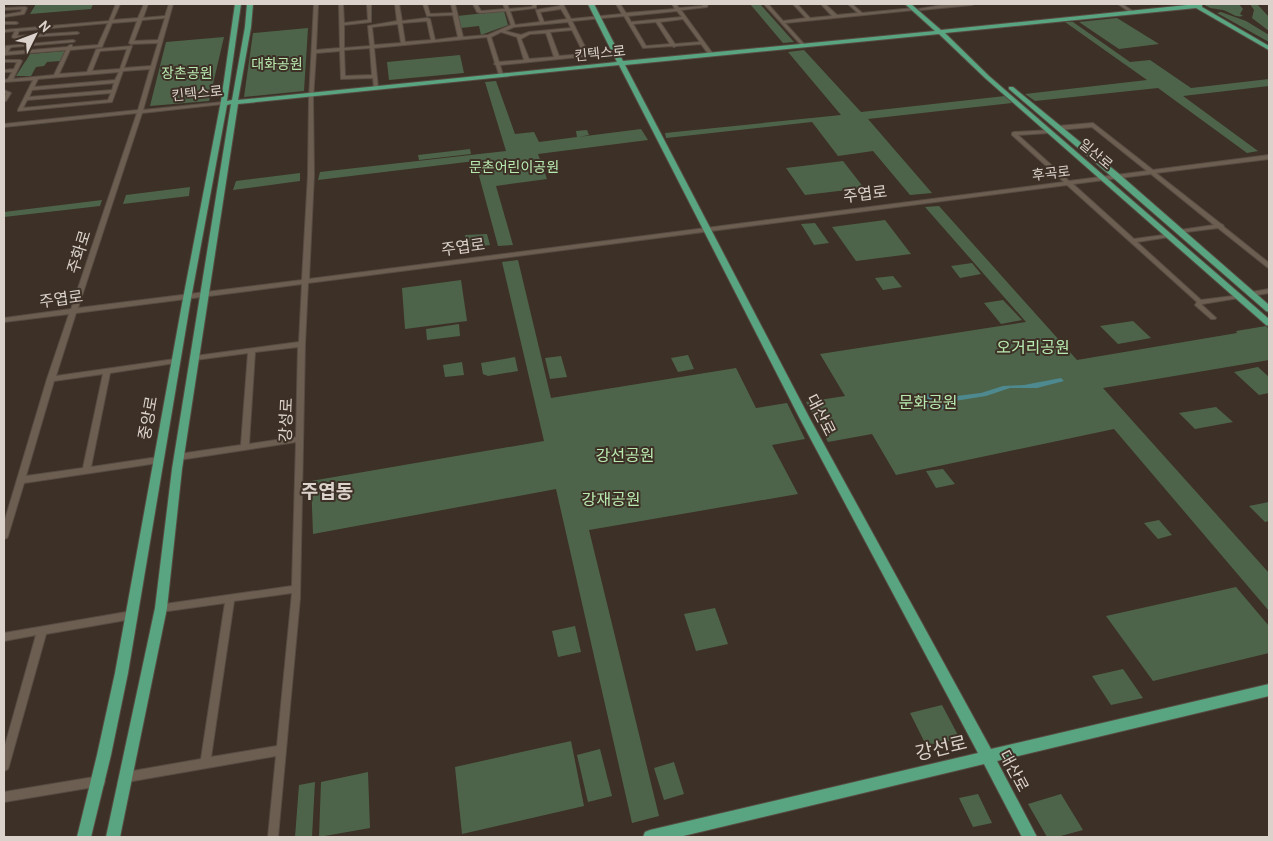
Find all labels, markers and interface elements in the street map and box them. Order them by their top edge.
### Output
north arrow [10,10,60,60]
text: N [35,17,55,36]
street label: 킨텍스로 [573,41,627,65]
park label: 대화공원 [251,55,303,73]
park label: 장촌공원 [161,64,213,82]
street label: 킨텍스로 [170,81,224,105]
street label: 일산로 [1075,135,1117,173]
park label: 문촌어린이공원 [469,158,559,176]
street label: 후곡로 [1031,162,1071,184]
street label: 주엽로 [842,182,888,206]
street label: 주화로 [63,228,95,276]
street label: 주엽로 [440,234,486,259]
street label: 주엽로 [38,286,84,311]
park label: 오거리공원 [996,338,1070,357]
street label: 대산로 [803,391,840,439]
park label: 문화공원 [899,393,957,412]
street label: 중앙로 [135,394,161,441]
street label: 강성로 [276,397,296,442]
park label: 강선공원 [596,446,654,465]
district label: 주엽동 [301,480,353,503]
park label: 강재공원 [582,490,640,509]
street label: 강선로 [913,731,969,765]
street label: 대산로 [995,747,1033,795]

